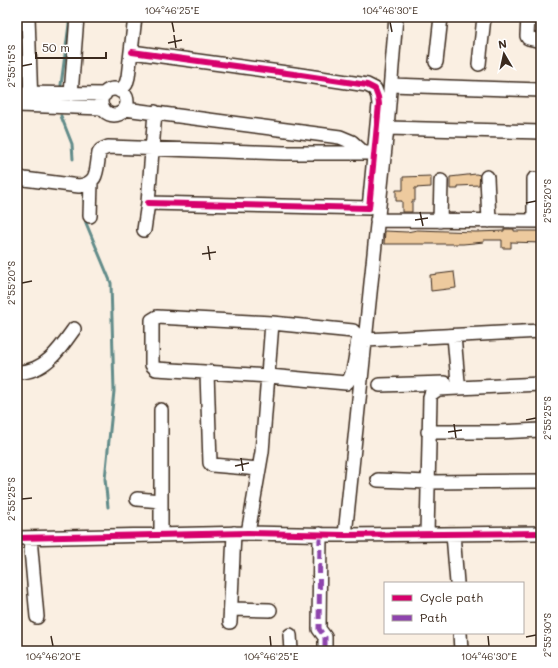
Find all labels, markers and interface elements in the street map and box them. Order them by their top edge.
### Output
text: 104°46'25"E [144,3,200,17]
text: 104°46'30"E [362,3,418,17]
scale bar [36,34,106,60]
north arrow [484,34,524,74]
text: N [497,36,508,52]
text: 50 m [42,39,70,55]
text: 2°55'15"S [4,44,18,87]
text: 2°55'20"S [540,179,554,223]
text: 2°55'20"S [4,261,18,305]
text: 2°55'25"S [540,396,554,440]
text: 2°55'25"S [4,477,18,521]
legend [384,582,524,634]
text: Cycle path [420,589,483,605]
text: Path [420,609,447,625]
text: 2°55'30"S [540,612,554,657]
text: 104°46'20"E [25,649,81,663]
text: 104°46'25"E [243,649,299,663]
text: 104°46'30"E [461,649,517,663]

